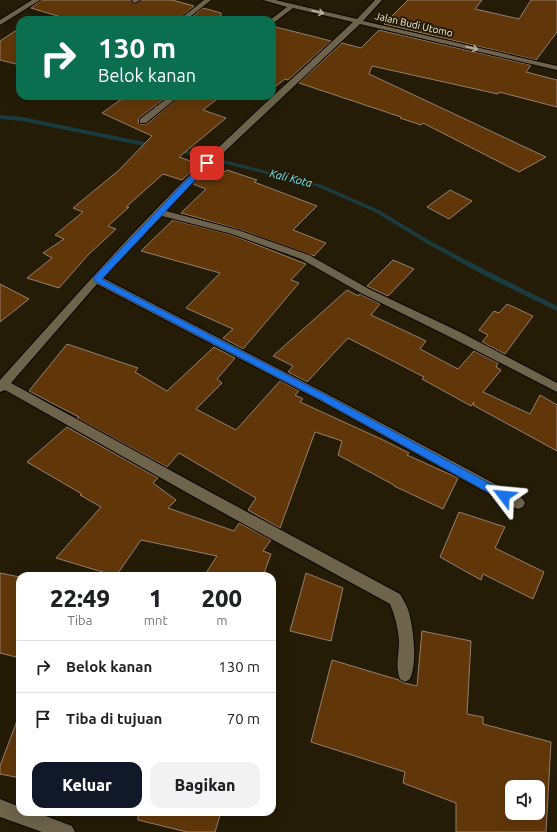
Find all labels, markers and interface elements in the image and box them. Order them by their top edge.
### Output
one-way arrow [311,9,324,17]
street label: Jalan Budi Utomo [374,10,454,39]
icon: right [32,32,84,84]
text: 130 m [98,32,176,63]
one-way arrow [465,45,478,53]
text: Belok kanan [98,65,196,85]
pin [190,146,224,180]
icon: arrive [196,152,218,174]
water label: Kali Kota [269,167,314,189]
position arrow [483,475,525,517]
text: 22:49 [50,585,110,612]
text: 1 [149,585,163,612]
text: 200 [202,585,242,612]
text: Tiba [67,613,92,627]
text: mnt [144,613,168,627]
text: m [216,613,227,627]
icon: right [32,656,54,678]
text: Belok kanan [66,658,152,675]
text: 130 m [218,658,260,675]
icon: arrive [32,708,54,730]
text: Tiba di tujuan [66,710,162,727]
text: 70 m [227,710,260,727]
button: Keluar [32,762,142,808]
button: Bagikan [150,762,260,808]
map controls [505,780,545,820]
button: sound [505,780,545,820]

